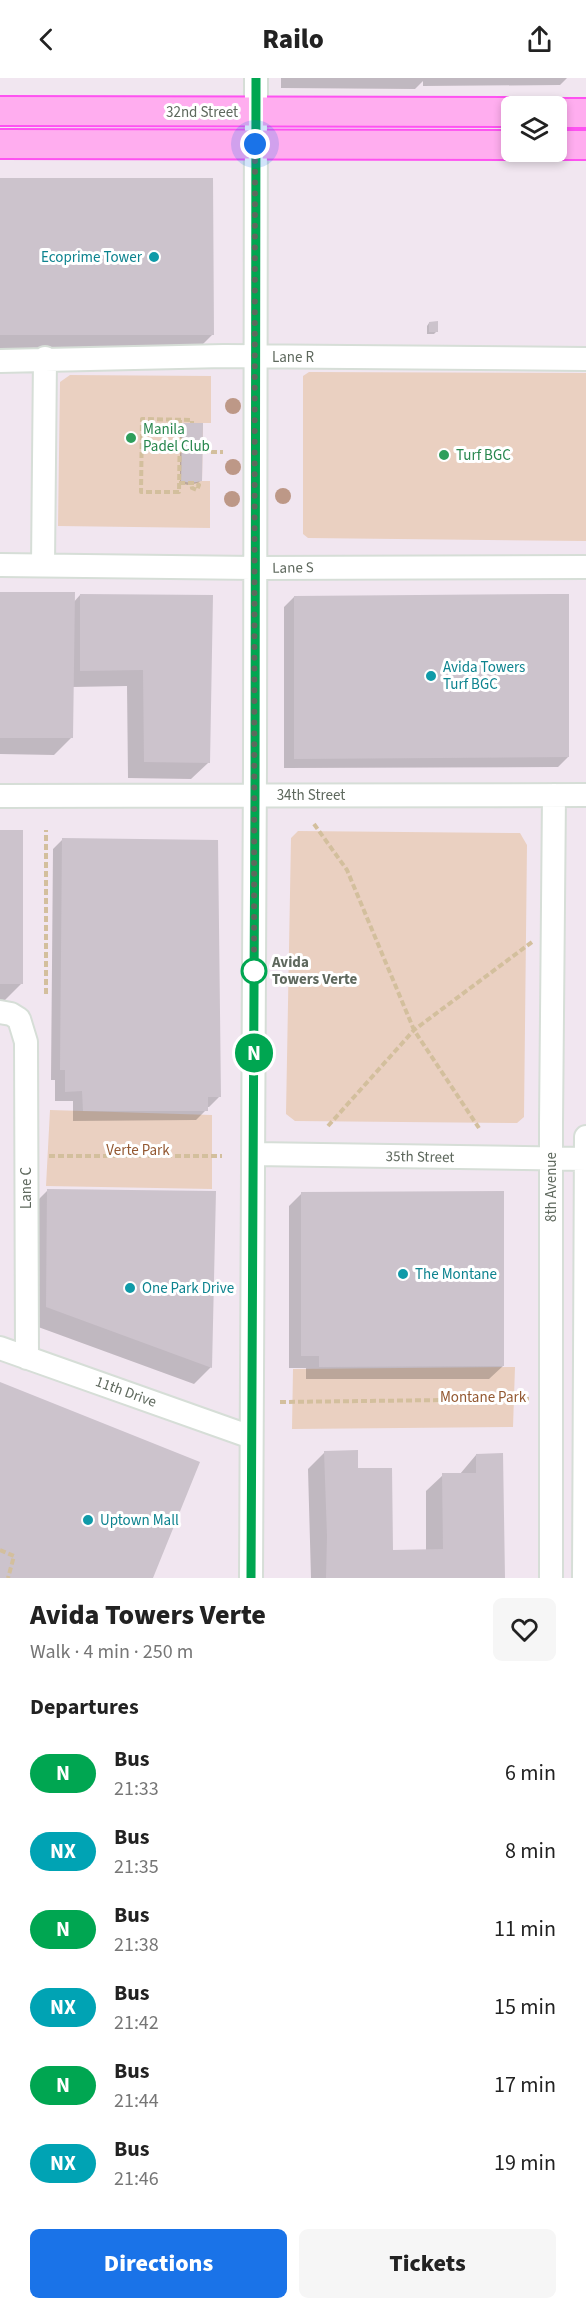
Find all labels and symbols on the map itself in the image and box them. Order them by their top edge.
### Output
street label: 32nd Street [166,102,238,123]
your location [240,129,270,159]
place label: Ecoprime Tower [41,247,143,268]
marker: Ecoprime Tower [147,250,161,264]
street label: Lane R [272,347,314,368]
place label: Manila Padel Club [143,419,210,457]
marker: Manila Padel Club [124,431,138,445]
place label: Turf BGC [456,445,511,466]
marker: Turf BGC [437,448,451,462]
street label: Lane S [272,557,314,579]
place label: Avida Towers Turf BGC [443,657,525,695]
marker: Avida Towers Turf BGC [424,669,438,683]
street label: 34th Street [277,785,345,806]
place label: Avida Towers Verte [271,952,357,990]
marker: Avida Towers Verte [241,958,267,984]
line badge: N [234,1034,274,1072]
park label: Verte Park [106,1140,170,1161]
street label: 35th Street [385,1146,455,1168]
street label: 8th Avenue [541,1152,562,1222]
street label: Lane C [16,1167,37,1209]
place label: The Montane [415,1264,497,1285]
marker: The Montane [396,1267,410,1281]
place label: One Park Drive [142,1278,234,1299]
marker: One Park Drive [123,1281,137,1295]
street label: 11th Drive [93,1371,159,1413]
park label: Montane Park [440,1387,527,1408]
place label: Uptown Mall [100,1510,179,1531]
marker: Uptown Mall [81,1513,95,1527]

